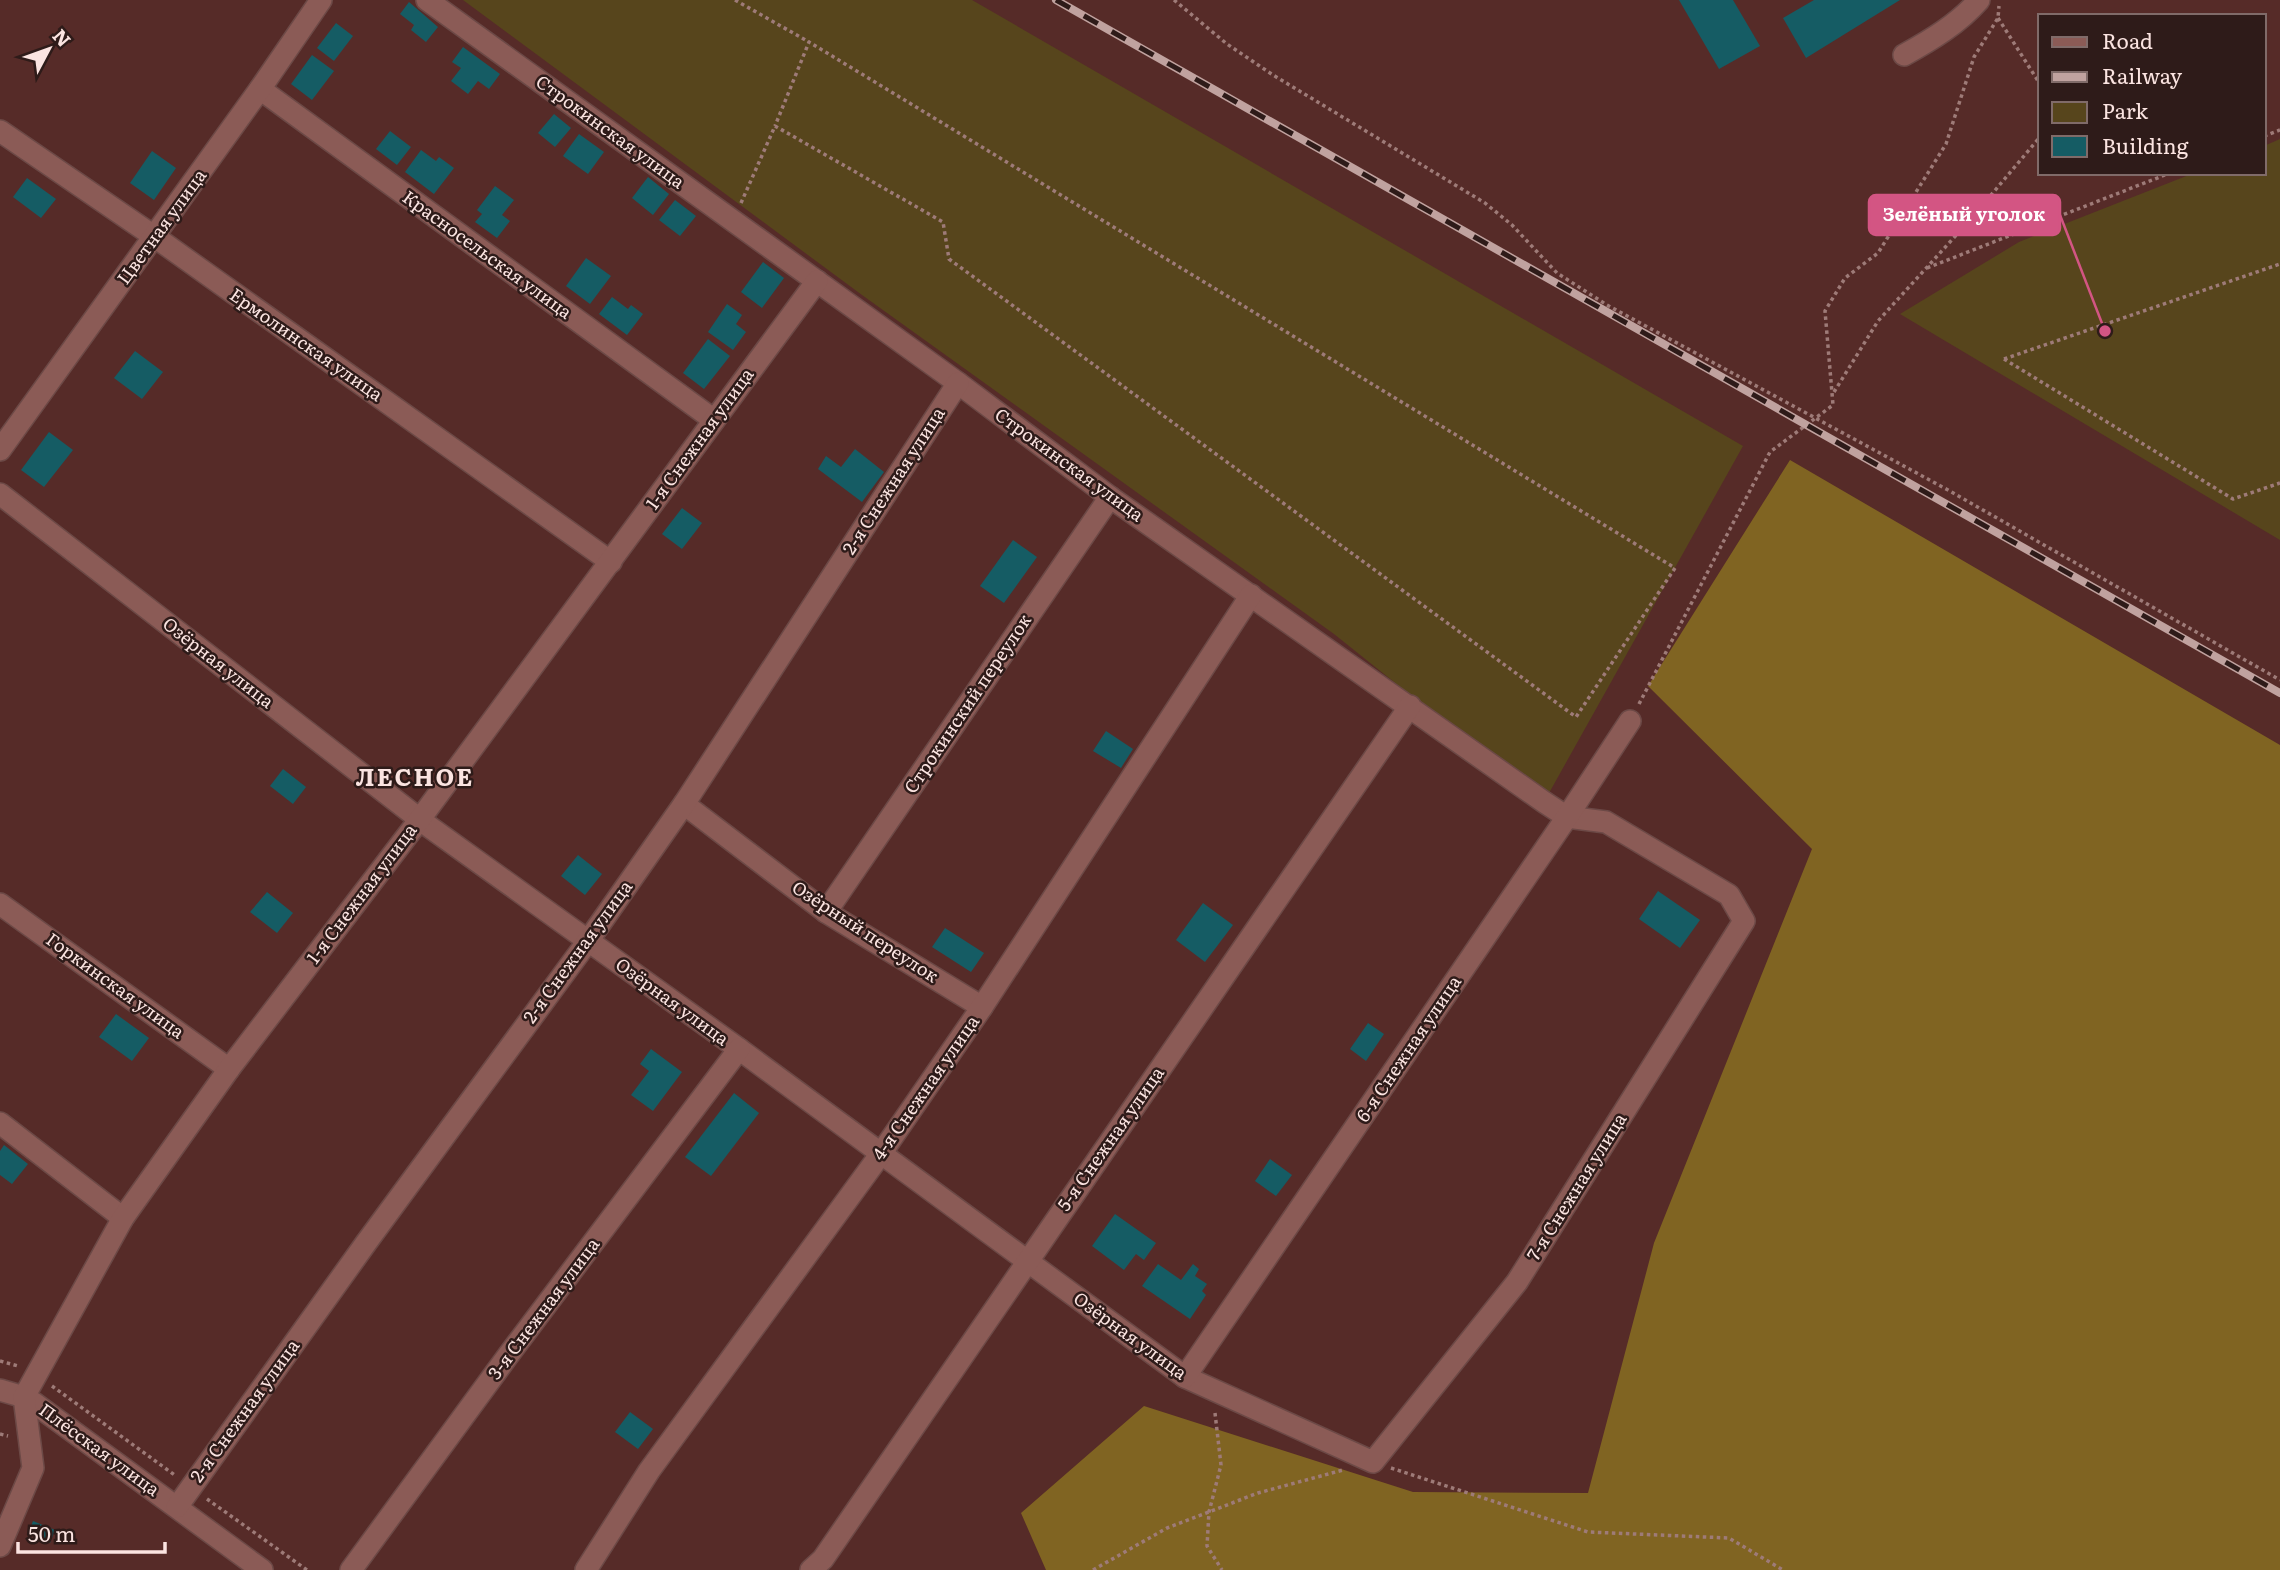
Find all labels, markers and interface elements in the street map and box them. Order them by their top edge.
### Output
north arrow [14,14,84,84]
legend [2038,14,2266,175]
text: N [47,22,78,52]
text: Road [2102,24,2153,55]
text: Railway [2102,59,2183,90]
street label: Строкинская улица [531,67,691,194]
text: Park [2102,94,2148,125]
text: Building [2102,129,2189,160]
street label: Цветная улица [110,163,212,289]
street label: Красносельская улица [397,183,579,325]
callout: Зелёный уголок [1869,195,2060,235]
text: Зелёный уголок [1883,199,2046,227]
street label: Ермолинская улица [225,281,389,407]
street label: 1-я Снежная улица [638,362,760,514]
street label: Строкинская улица [990,400,1150,527]
street label: 2-я Снежная улица [835,401,951,559]
street label: Строкинский переулок [896,608,1037,798]
street label: Озёрная улица [158,610,280,714]
district label: ЛЕСНОЕ [356,758,474,793]
street label: 1-я Снежная улица [299,817,423,969]
street label: Озёрный переулок [787,873,945,989]
street label: 2-я Снежная улица [516,874,638,1028]
street label: Горкинская улица [41,925,191,1045]
street label: Озёрная улица [611,950,735,1051]
street label: 6-я Снежная улица [1349,969,1467,1127]
street label: 4-я Снежная улица [864,1009,985,1165]
street label: 5-я Снежная улица [1050,1060,1170,1216]
street label: 7-я Снежная улица [1519,1107,1632,1265]
street label: 3-я Снежная улица [480,1231,605,1385]
street label: Озёрная улица [1069,1284,1193,1385]
street label: 2-я Снежная улица [183,1333,305,1487]
street label: Плёсская улица [34,1396,166,1502]
scale bar [18,1510,164,1554]
text: 50 m [28,1517,75,1548]

